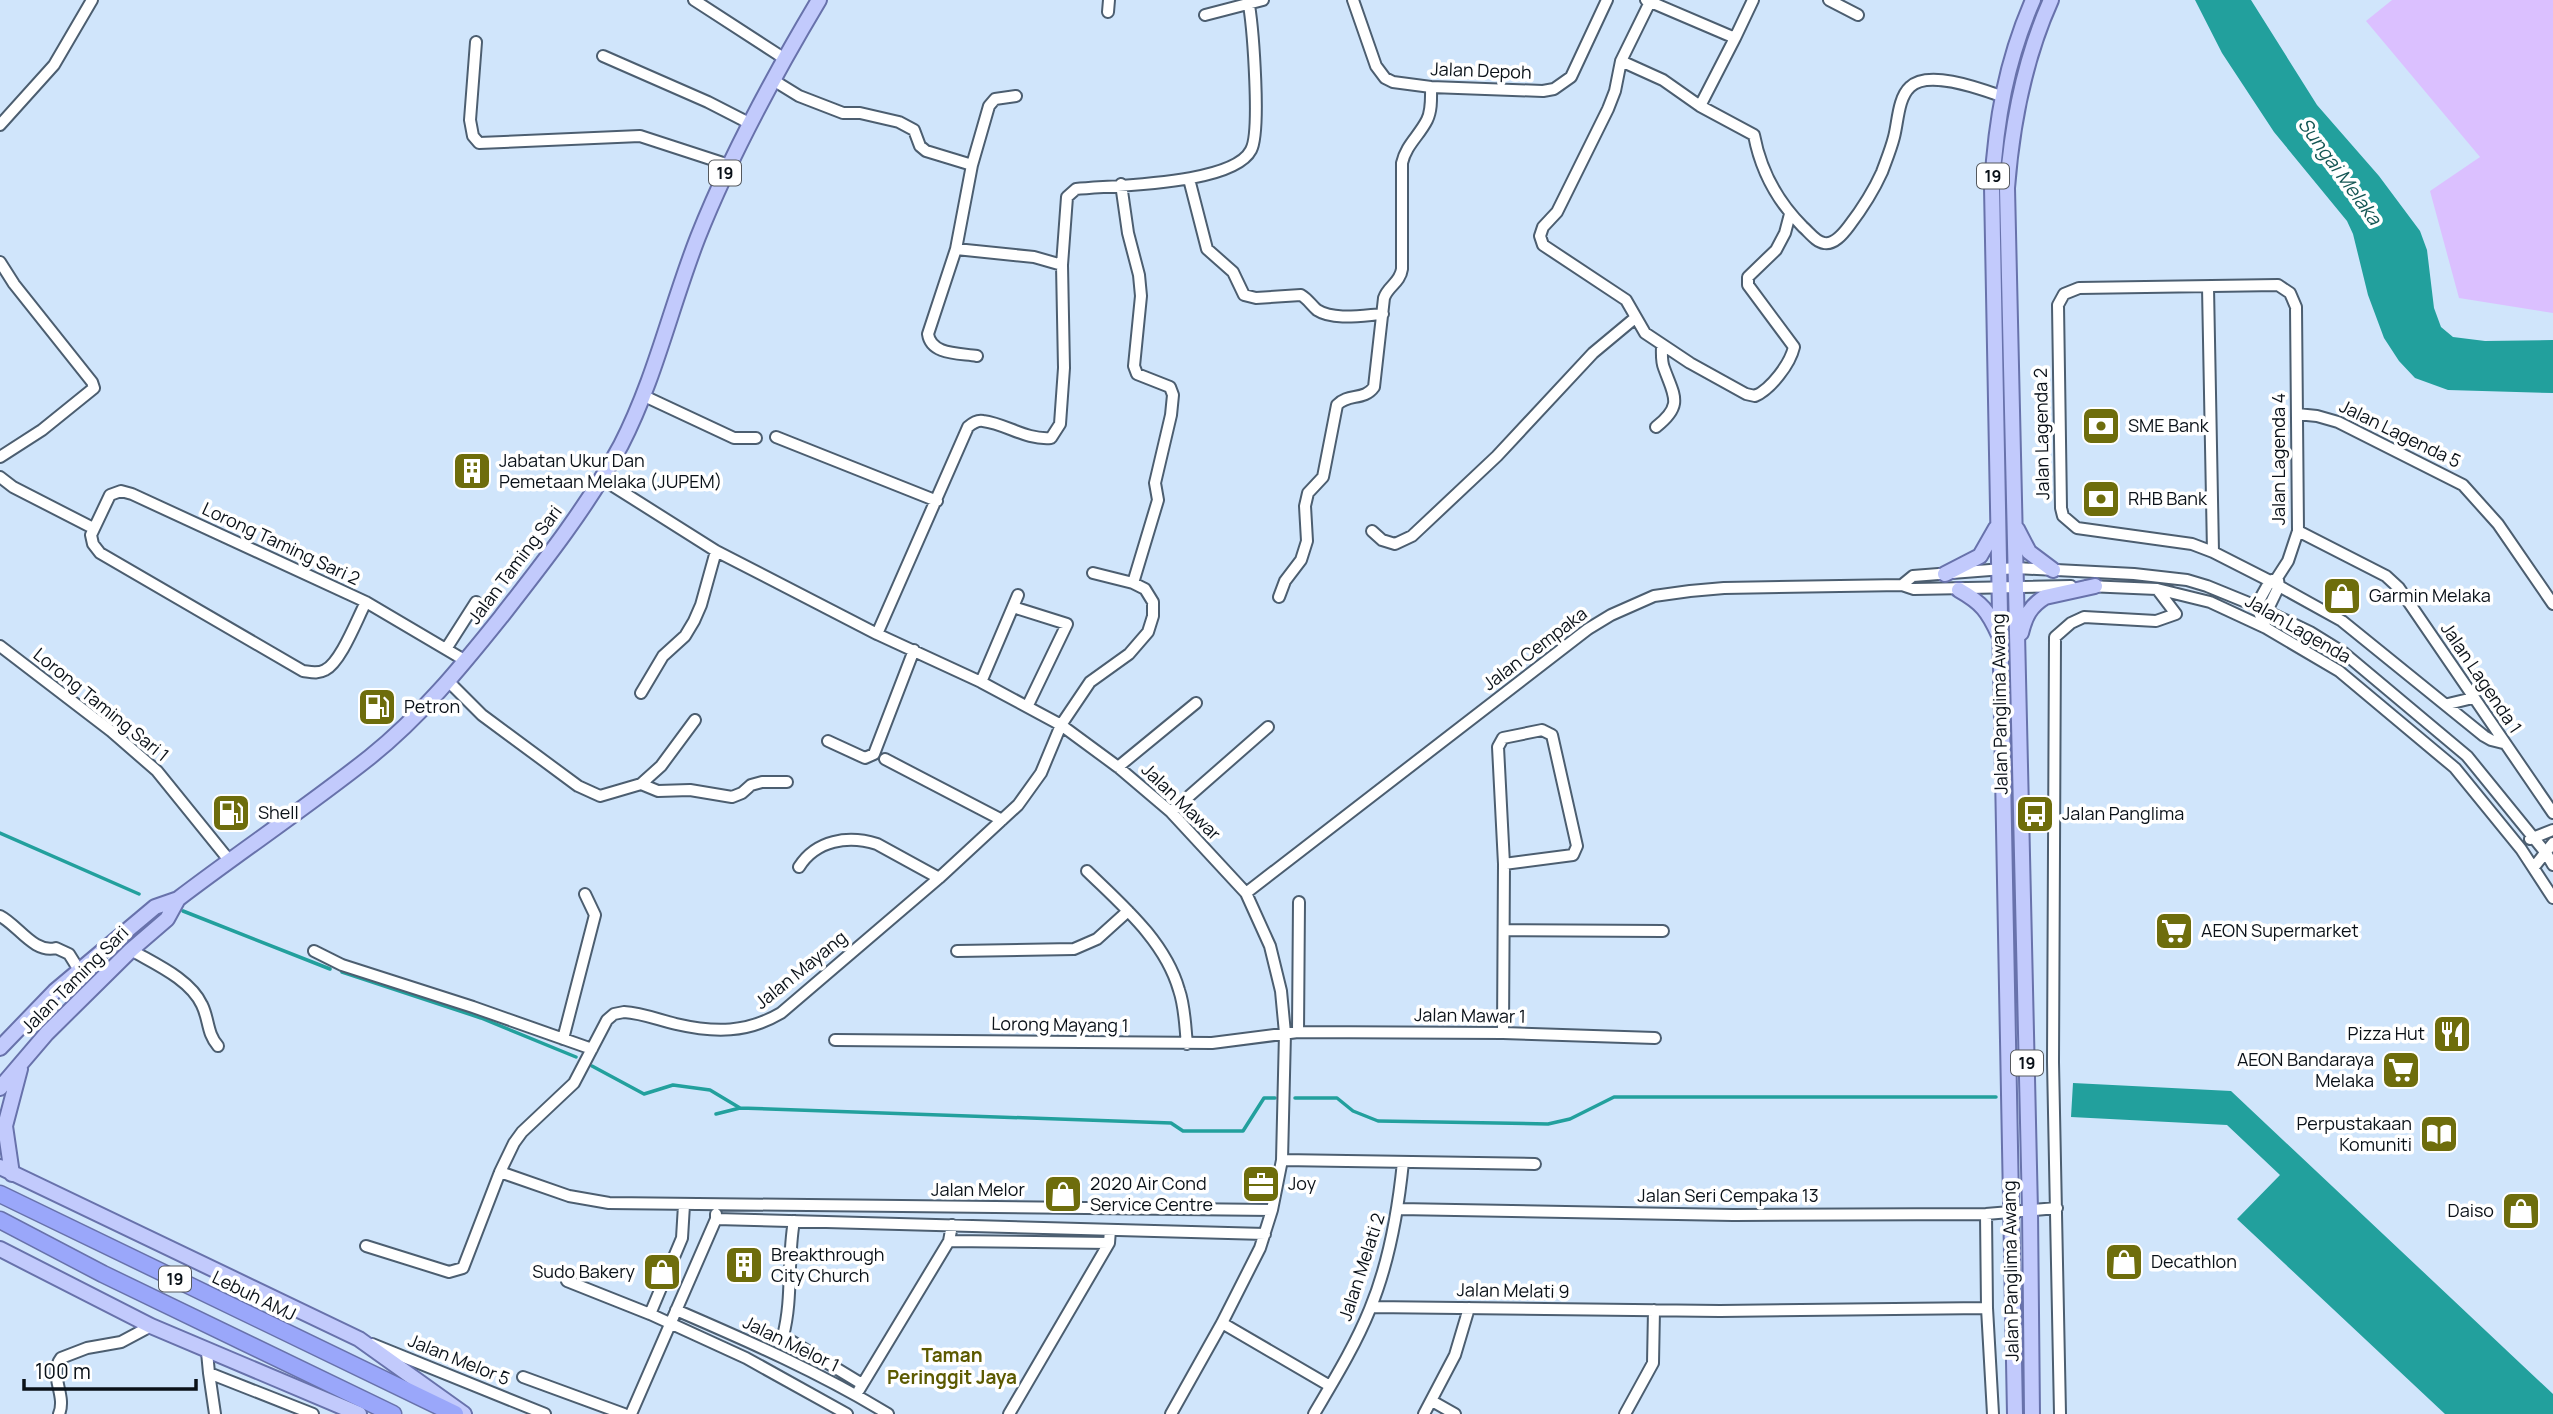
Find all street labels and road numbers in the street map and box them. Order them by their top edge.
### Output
street label: Jalan Depoh [1430,56,1532,84]
road number: 19 [709,160,741,186]
road number: 19 [1977,164,2009,188]
street label: Jalan Lagenda 2 [2028,368,2054,500]
street label: Jalan Lagenda 4 [2266,393,2290,525]
street label: Jalan Lagenda 5 [2336,393,2465,473]
street label: Lorong Taming Sari 2 [199,496,364,590]
street label: Jalan Taming Sari [462,500,567,629]
street label: Jalan Lagenda [2241,588,2356,668]
street label: Jalan Cempaka [1477,601,1591,695]
street label: Jalan Panglima Awang [1985,613,2013,795]
street label: Jalan Lagenda 1 [2436,617,2528,738]
street label: Lorong Taming Sari 1 [29,642,174,766]
street label: Jalan Mawar [1137,757,1227,845]
street label: Jalan Taming Sari [15,920,133,1038]
street label: Jalan Mayang [749,925,851,1014]
street label: Jalan Mawar 1 [1414,1002,1526,1028]
street label: Lorong Mayang 1 [991,1011,1129,1037]
road number: 19 [2011,1050,2043,1076]
street label: Jalan Melor [931,1177,1025,1201]
street label: Jalan Panglima Awang [1996,1180,2024,1362]
street label: Jalan Seri Cempaka 13 [1637,1183,1819,1207]
street label: Jalan Melati 2 [1332,1210,1390,1324]
street label: Lebuh AMJ [209,1265,300,1326]
road number: 19 [159,1266,191,1292]
street label: Jalan Melati 9 [1456,1277,1570,1303]
street label: Jalan Melor 1 [739,1309,844,1377]
street label: Jalan Melor 5 [405,1328,514,1390]

